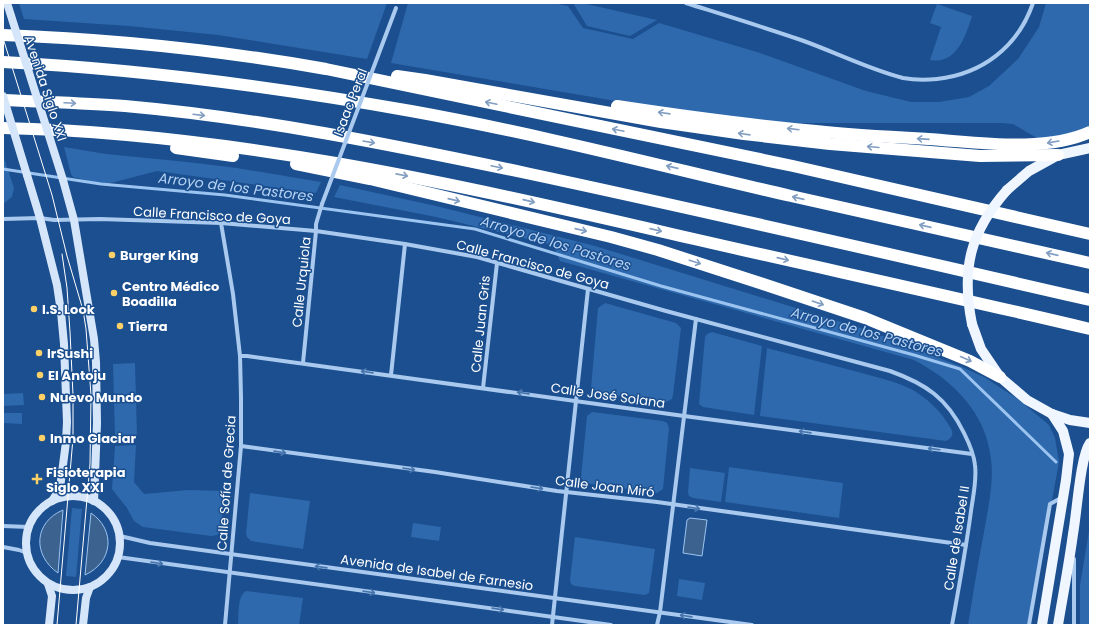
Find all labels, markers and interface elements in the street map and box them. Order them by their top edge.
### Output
street label: Avenida Siglo XXI [19,33,72,144]
street label: Isaac Peral [329,65,372,139]
one-way arrow [485,99,498,107]
one-way arrow [63,100,76,107]
one-way arrow [658,109,671,117]
one-way arrow [192,111,205,119]
one-way arrow [612,125,625,133]
one-way arrow [787,125,800,133]
one-way arrow [738,130,751,138]
one-way arrow [917,135,930,142]
one-way arrow [362,138,375,146]
one-way arrow [1047,139,1060,147]
one-way arrow [867,144,880,151]
one-way arrow [666,163,679,171]
one-way arrow [490,164,503,172]
water label: Arroyo de los Pastores [156,167,315,206]
one-way arrow [395,171,408,179]
one-way arrow [792,193,805,201]
one-way arrow [447,197,460,205]
one-way arrow [522,198,535,205]
street label: Calle Francisco de Goya [133,202,291,229]
water label: Arroyo de los Pastores [477,210,634,275]
one-way arrow [919,221,932,229]
one-way arrow [574,227,587,234]
one-way arrow [649,227,662,235]
street label: Calle Francisco de Goya [454,235,611,294]
street label: Calle Urquiola [287,236,316,328]
place label: Burger King [120,246,199,265]
marker: Burger King [107,250,117,260]
one-way arrow [1046,250,1059,258]
one-way arrow [776,256,789,264]
one-way arrow [688,259,701,266]
street label: Calle Juan Gris [466,274,495,374]
place label: Centro Médico Boadilla [122,277,219,311]
marker: Centro Médico Boadilla [109,288,119,298]
one-way arrow [812,299,824,307]
place label: I.S. Look [42,300,95,319]
water label: Arroyo de los Pastores [788,302,945,362]
marker: I.S. Look [29,304,39,314]
place label: Tierra [128,317,168,336]
marker: Tierra [115,321,125,331]
place label: IrSushi [47,344,93,363]
marker: IrSushi [34,348,44,358]
one-way arrow [959,356,971,363]
place label: El Antoju [48,366,106,385]
one-way arrow [361,368,374,376]
marker: El Antoju [35,370,45,380]
street label: Calle José Solana [550,378,666,413]
place label: Nuevo Mundo [50,388,142,407]
one-way arrow [517,389,530,397]
marker: Nuevo Mundo [37,392,47,402]
street label: Calle Sofía de Grecia [212,415,241,551]
one-way arrow [799,428,812,436]
place label: Inmo Glaciar [50,429,136,448]
marker: Inmo Glaciar [37,433,47,443]
one-way arrow [928,445,941,453]
one-way arrow [273,448,286,456]
place label: Fisioterapia Siglo XXI [46,463,126,497]
one-way arrow [402,465,415,473]
street label: Calle Joan Miró [554,471,656,502]
marker: Fisioterapia Siglo XXI [31,473,43,485]
one-way arrow [530,484,543,492]
street label: Calle de Isabel II [939,484,974,592]
one-way arrow [687,504,700,512]
street label: Avenida de Isabel de Farnesio [339,550,535,595]
one-way arrow [150,559,163,567]
one-way arrow [315,563,328,571]
one-way arrow [362,588,375,596]
one-way arrow [491,605,504,613]
one-way arrow [680,612,693,620]

